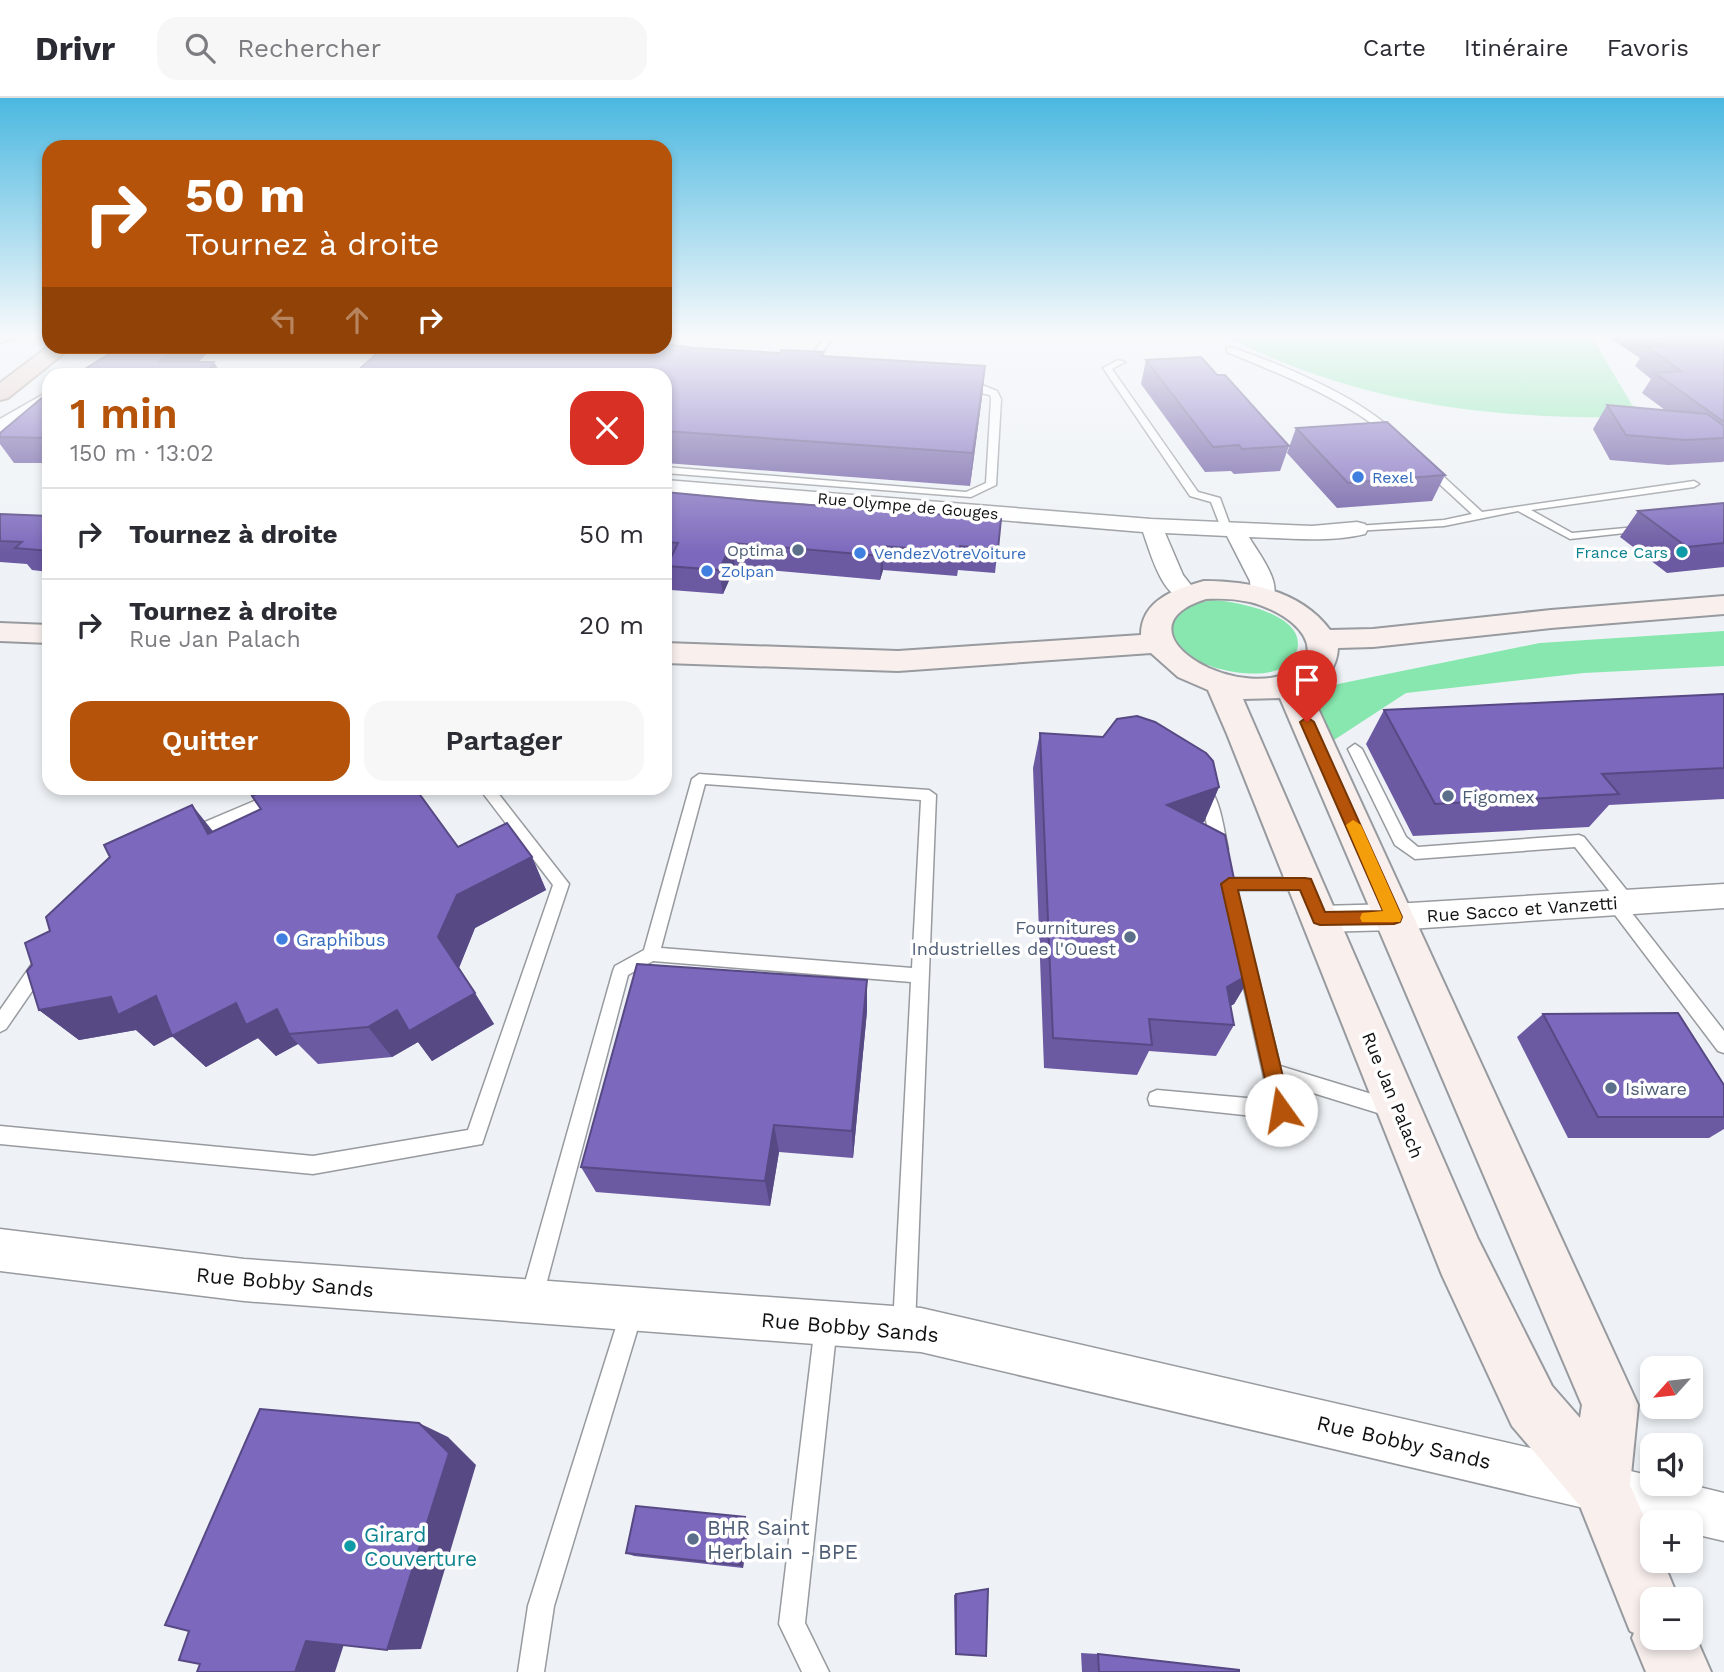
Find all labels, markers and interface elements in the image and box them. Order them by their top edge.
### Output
search box [157,17,647,80]
text: Drivr [35,29,115,68]
icon: search [181,29,219,67]
text: Rechercher [237,33,381,63]
text: Carte [1363,34,1426,62]
text: Itinéraire [1464,34,1569,62]
text: Favoris [1607,34,1689,62]
text: 50 m [185,166,305,224]
icon: right [70,168,161,259]
text: Tournez à droite [185,225,440,263]
icon: left [265,301,303,339]
icon: ahead [338,301,376,339]
icon: right [411,301,449,339]
text: 1 min [70,389,178,438]
button: close [570,391,644,465]
text: 150 m · 13:02 [70,440,214,467]
place label: Rexel [1372,468,1414,487]
marker: Rexel [1350,469,1366,485]
street label: Rue Olympe de Gouges [817,489,999,523]
icon: right [70,515,108,553]
text: Tournez à droite [129,519,338,549]
text: 50 m [579,519,644,549]
place label: Optima [727,541,784,560]
marker: Optima [790,542,806,558]
place label: France Cars [1575,543,1668,562]
place label: VendezVotreVoiture [874,544,1026,563]
marker: France Cars [1674,544,1690,560]
marker: VendezVotreVoiture [852,545,868,561]
place label: Zolpan [721,562,774,581]
marker: Zolpan [699,563,715,579]
text: Tournez à droite [129,596,338,626]
icon: right [70,606,108,644]
text: 20 m [579,610,644,640]
text: Rue Jan Palach [129,626,301,653]
pin [1277,650,1337,722]
icon: arrive [1288,661,1326,699]
button: Quitter [70,701,350,781]
button: Partager [364,701,644,781]
place label: Figomex [1462,786,1535,807]
marker: Figomex [1440,788,1456,804]
street label: Rue Sacco et Vanzetti [1426,892,1618,926]
place label: Fournitures Industrielles de l'Ouest [912,917,1116,959]
place label: Graphibus [296,929,385,950]
marker: Fournitures Industrielles de l'Ouest [1122,929,1138,945]
marker: Graphibus [274,931,290,947]
street label: Rue Jan Palach [1358,1029,1428,1161]
position arrow [1244,1073,1318,1147]
place label: Isiware [1625,1078,1687,1099]
marker: Isiware [1603,1080,1619,1096]
street label: Rue Bobby Sands [195,1262,375,1302]
street label: Rue Bobby Sands [760,1307,940,1347]
north arrow [1640,1356,1703,1419]
map controls [1640,1356,1703,1650]
street label: Rue Bobby Sands [1314,1410,1494,1474]
button: sound [1640,1433,1703,1496]
button: + [1640,1510,1703,1573]
place label: BHR Saint Herblain - BPE [707,1515,858,1564]
place label: Girard Couverture [364,1522,477,1571]
marker: BHR Saint Herblain - BPE [685,1531,701,1547]
marker: Girard Couverture [342,1538,358,1554]
button: − [1640,1587,1703,1650]

